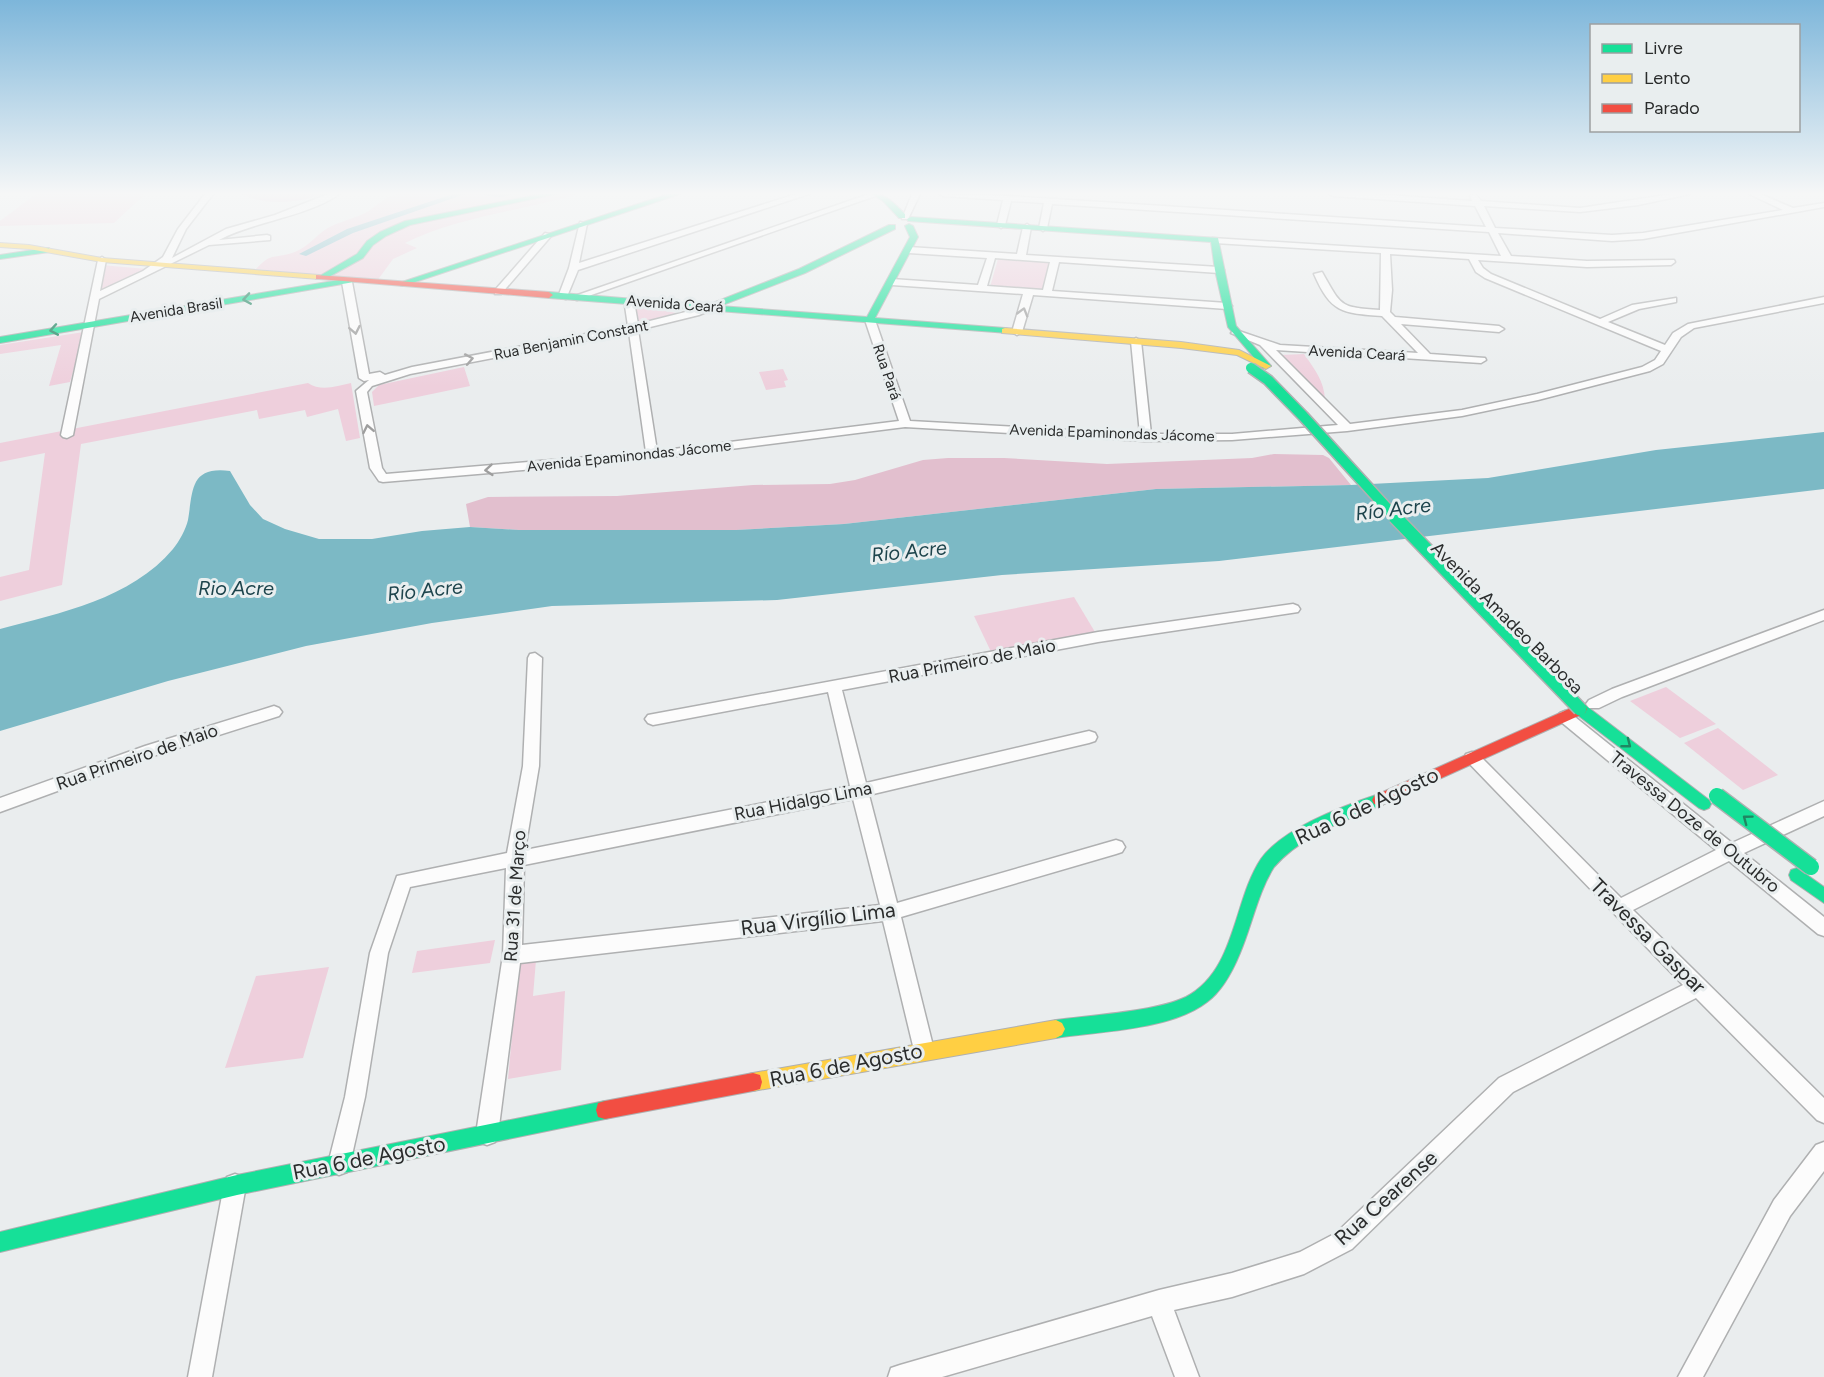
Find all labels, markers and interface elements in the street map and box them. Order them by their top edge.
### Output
legend [1590,24,1800,132]
text: Livre [1644,37,1683,59]
text: Lento [1644,67,1690,89]
text: Parado [1644,97,1700,119]
one-way arrow [242,292,251,304]
street label: Avenida Ceará [626,292,724,316]
street label: Avenida Brasil [128,294,224,326]
one-way arrow [1016,307,1028,318]
street label: Rua Benjamin Constant [492,316,650,364]
one-way arrow [50,324,59,336]
one-way arrow [348,325,361,335]
street label: Avenida Ceará [1308,341,1406,365]
street label: Rua Pará [869,342,905,402]
one-way arrow [465,354,474,366]
street label: Avenida Epaminondas Jácome [1009,420,1215,446]
one-way arrow [362,424,375,434]
street label: Avenida Epaminondas Jácome [526,436,732,476]
one-way arrow [485,463,494,476]
water label: Río Acre [1354,492,1432,526]
water label: Río Acre [870,535,948,567]
street label: Avenida Amadeo Barbosa [1426,537,1588,699]
water label: Río Acre [386,574,464,606]
water label: Rio Acre [198,576,274,600]
street label: Rua Primeiro de Maio [887,634,1057,688]
street label: Rua Primeiro de Maio [53,719,221,795]
one-way arrow [1620,736,1631,747]
street label: Travessa Doze de Outubro [1606,747,1784,897]
street label: Rua 6 de Agosto [1291,761,1442,850]
street label: Rua Hidalgo Lima [732,777,874,825]
one-way arrow [1743,816,1754,827]
street label: Rua 31 de Março [499,829,531,963]
street label: Travessa Gaspar [1586,873,1711,998]
street label: Rua Virgílio Lima [739,897,897,940]
street label: Rua 6 de Agosto [767,1037,924,1092]
street label: Rua 6 de Agosto [290,1130,447,1185]
street label: Rua Cearense [1329,1145,1442,1250]

